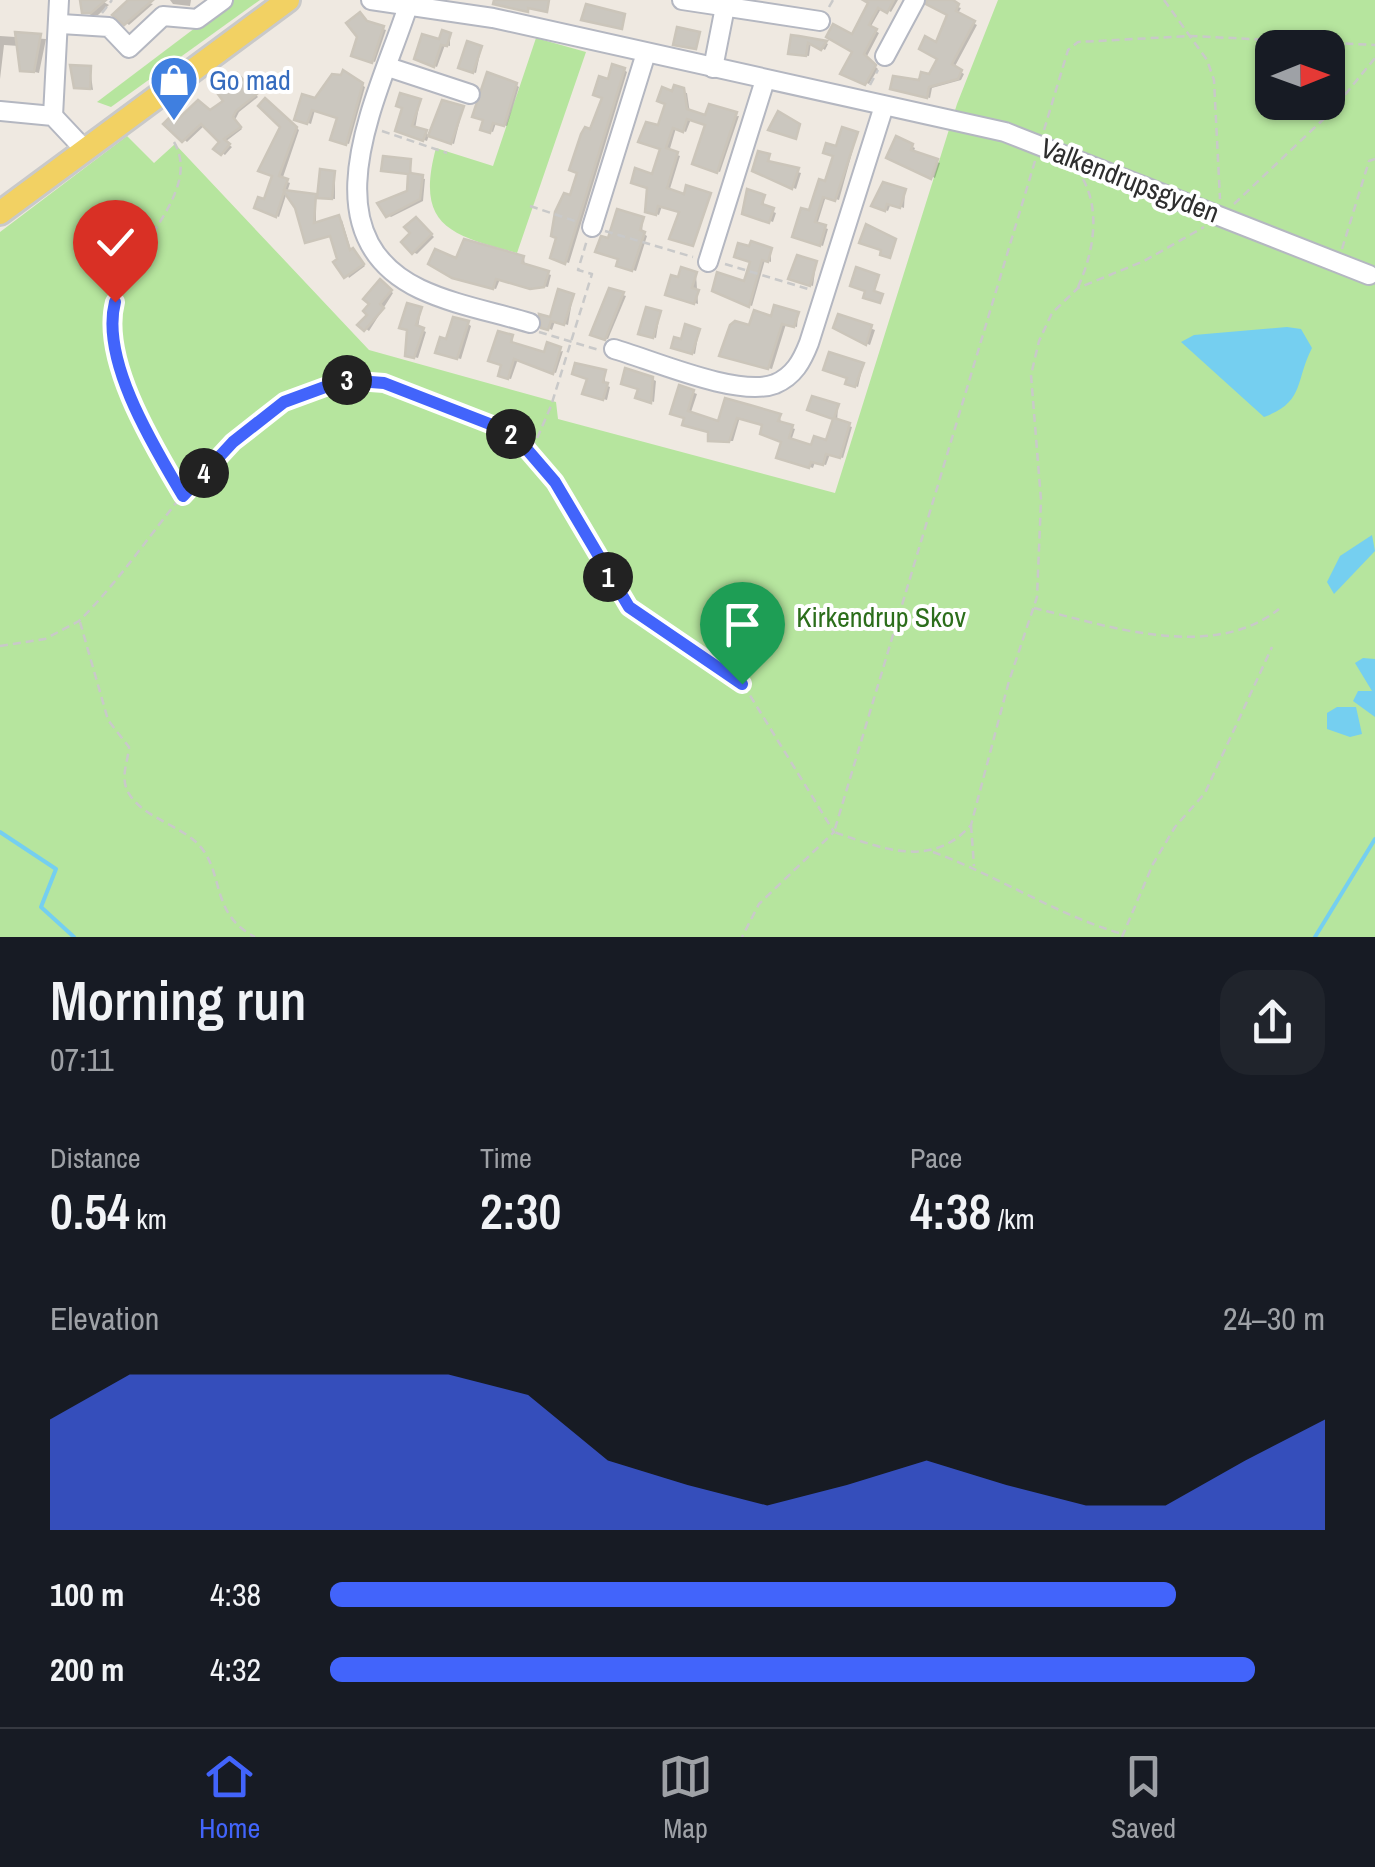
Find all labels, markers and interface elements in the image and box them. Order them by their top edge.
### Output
north arrow [1255,30,1345,120]
map controls [1255,30,1345,120]
shop icon: Go mad [148,54,200,122]
place label: Go mad [209,61,291,99]
street label: Valkendrupsgyden [1035,128,1225,232]
pin [73,200,158,303]
icon: check [88,215,143,270]
pin: 3 [322,355,372,405]
text: 3 [341,361,353,399]
pin: 2 [486,409,536,459]
text: 2 [505,415,517,453]
pin: 4 [179,448,229,498]
text: 4 [198,454,210,492]
pin: 1 [583,552,633,602]
text: 1 [602,558,614,596]
pin [700,582,785,685]
icon: arrive [715,597,770,652]
park label: Kirkendrup Skov [796,598,966,636]
text: Morning run [50,963,306,1037]
button: share [1220,970,1325,1075]
text: 07:11 [50,1038,114,1081]
text: Distance [50,1139,141,1177]
text: Time [480,1139,532,1177]
text: Pace [910,1139,962,1177]
text: 0.54 [50,1177,130,1245]
text: 2:30 [480,1177,561,1245]
text: 4:38 [910,1177,991,1245]
text: km [130,1200,167,1238]
text: /km [991,1200,1035,1238]
text: Elevation [50,1297,159,1340]
text: 24–30 m [1223,1297,1325,1340]
text: 100 m [50,1573,124,1616]
text: 4:38 [210,1573,261,1616]
text: 200 m [50,1648,124,1691]
text: 4:32 [210,1648,261,1691]
tab: Home [199,1749,260,1847]
tab: Map [658,1749,713,1847]
tab: Saved [1111,1749,1176,1847]

